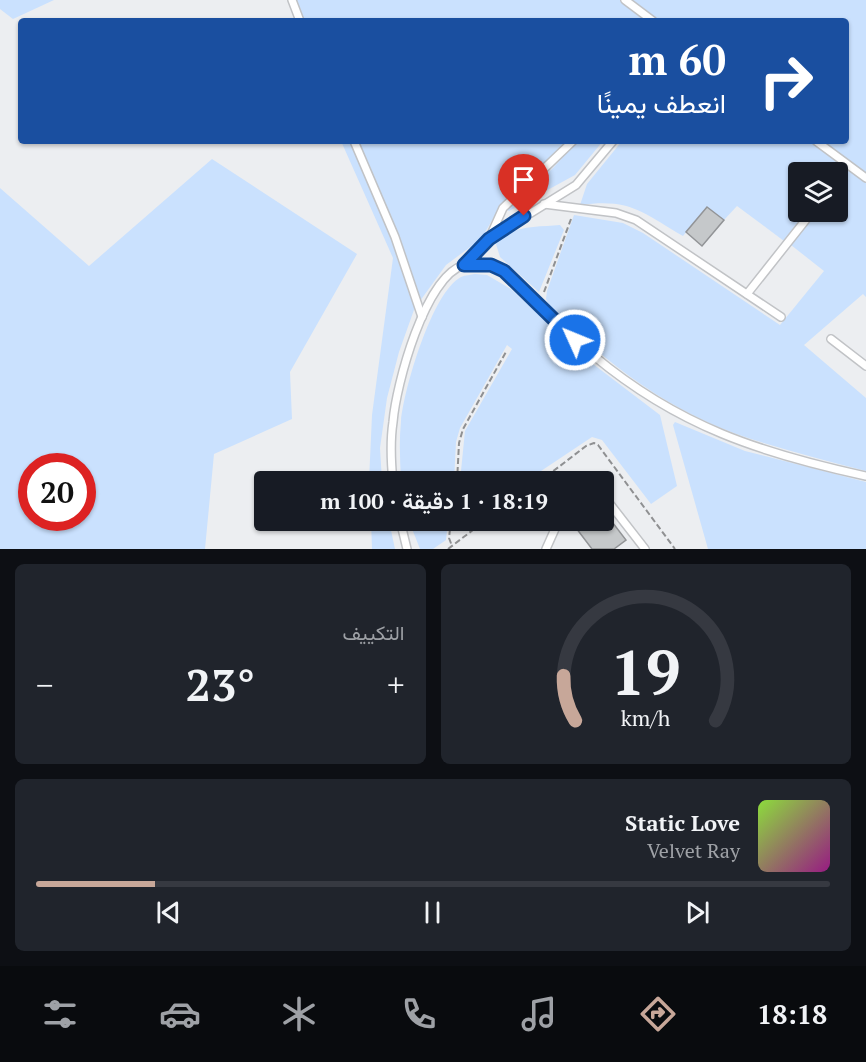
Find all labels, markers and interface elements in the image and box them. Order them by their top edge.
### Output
text: 60 m [628,31,726,87]
icon: right [747,42,825,120]
text: انعطف يمينًا [597,85,726,121]
pin [498,154,549,216]
map controls [788,162,848,222]
button: layers [788,162,848,222]
icon: arrive [507,163,540,196]
position arrow [543,308,607,372]
speed limit sign: 20 [18,453,96,531]
text: 18:19 · 1 دقيقة · 100 m [320,486,548,515]
text: التكييف [342,619,405,646]
text: 19 [610,630,681,713]
text: 23° [186,654,255,714]
text: − [36,663,54,706]
text: + [387,663,405,706]
text: km/h [621,704,671,732]
text: Static Love [625,808,740,837]
text: Velvet Ray [647,837,740,864]
icon: previous [152,896,185,929]
icon: pause [416,896,449,929]
icon: next [681,896,714,929]
icon: filters [39,993,81,1035]
icon: car [159,993,201,1035]
icon: climate [278,993,320,1035]
icon: phone [398,993,440,1035]
icon: music [518,993,560,1035]
icon: directions [637,993,679,1035]
text: 18:18 [757,996,827,1032]

